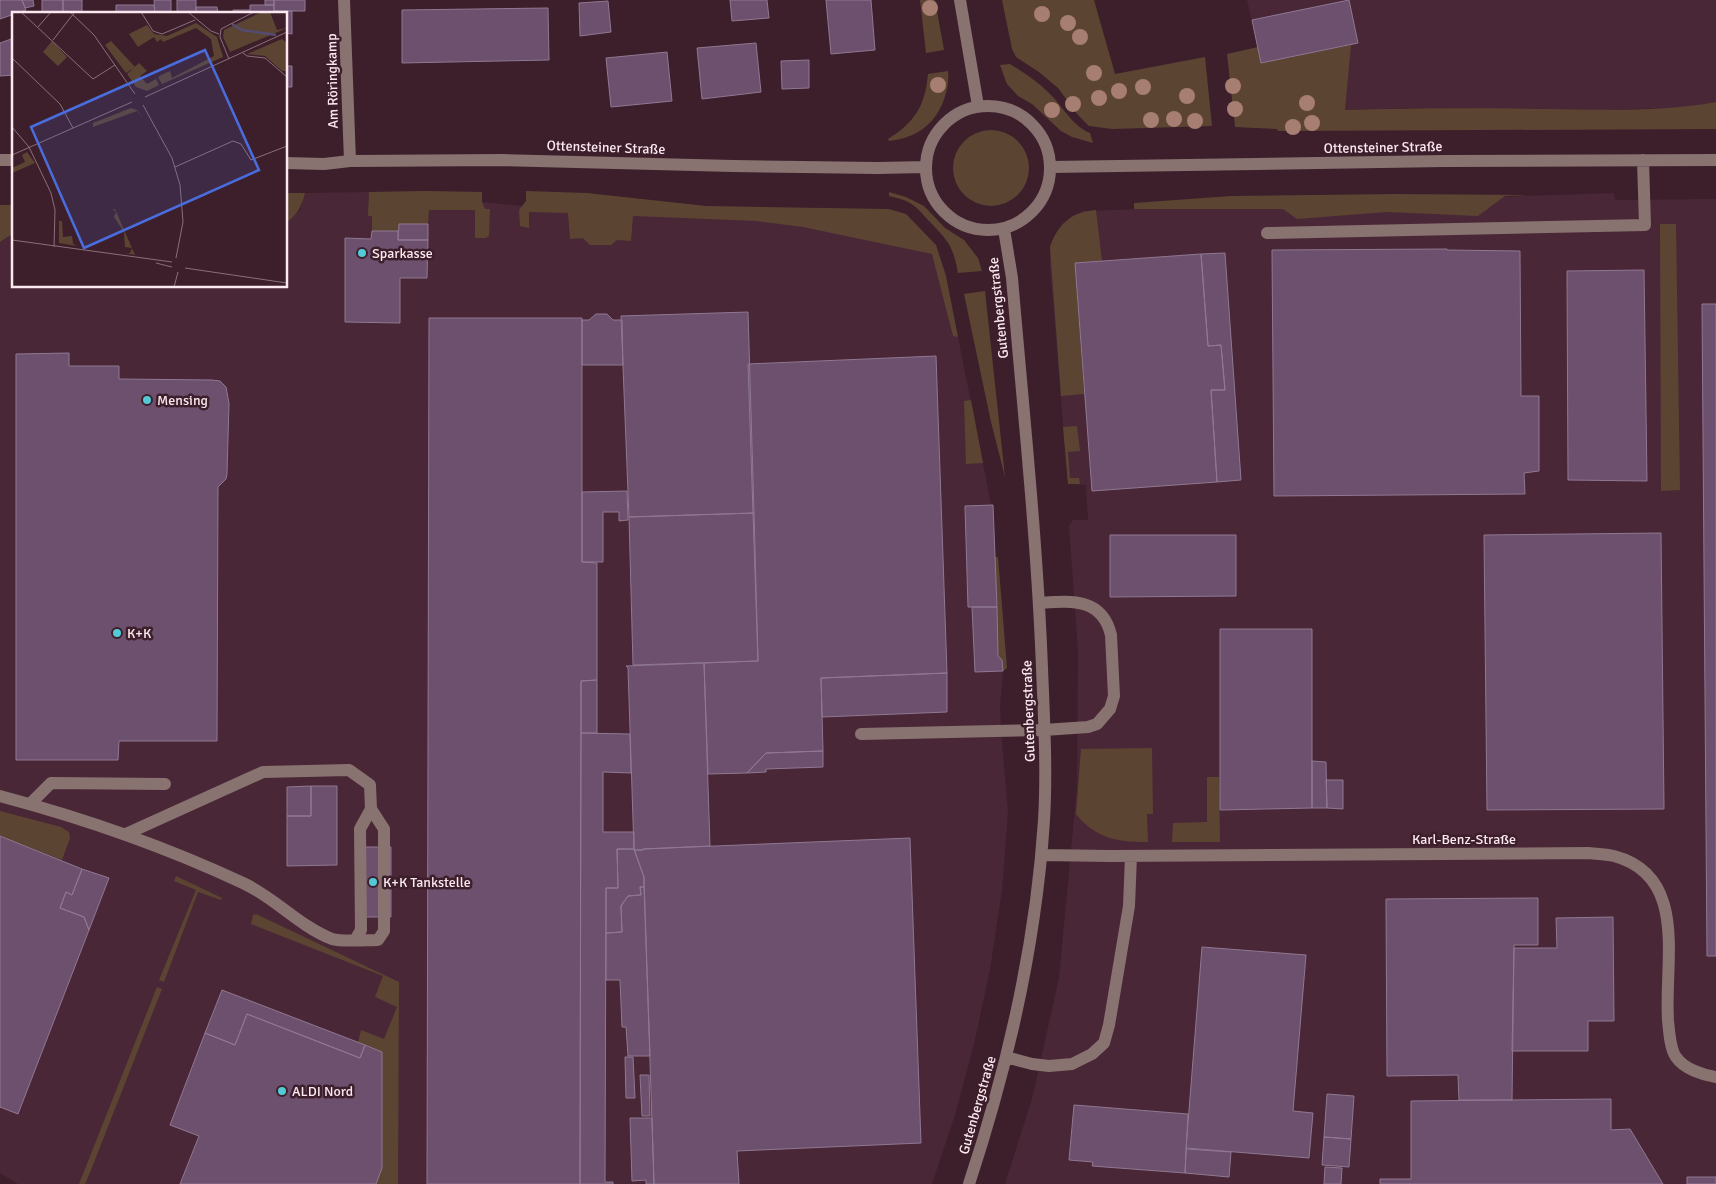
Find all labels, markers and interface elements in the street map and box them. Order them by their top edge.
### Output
inset map [12,12,288,288]
street label: Am Röringkamp [323,33,342,129]
street label: Ottensteiner Straße [546,137,666,158]
street label: Ottensteiner Straße [1324,138,1443,157]
place label: Sparkasse [372,245,433,262]
marker: Sparkasse [356,247,368,259]
street label: Gutenbergstraße [985,256,1012,359]
place label: Mensing [157,392,208,409]
marker: Mensing [141,394,153,406]
place label: K+K [127,625,152,642]
marker: K+K [111,627,123,639]
street label: Gutenbergstraße [1018,660,1039,762]
street label: Karl-Benz-Straße [1412,831,1516,848]
place label: K+K Tankstelle [383,874,471,891]
marker: K+K Tankstelle [367,876,379,888]
street label: Gutenbergstraße [955,1054,1000,1156]
place label: ALDI Nord [292,1083,353,1100]
marker: ALDI Nord [276,1085,288,1097]

